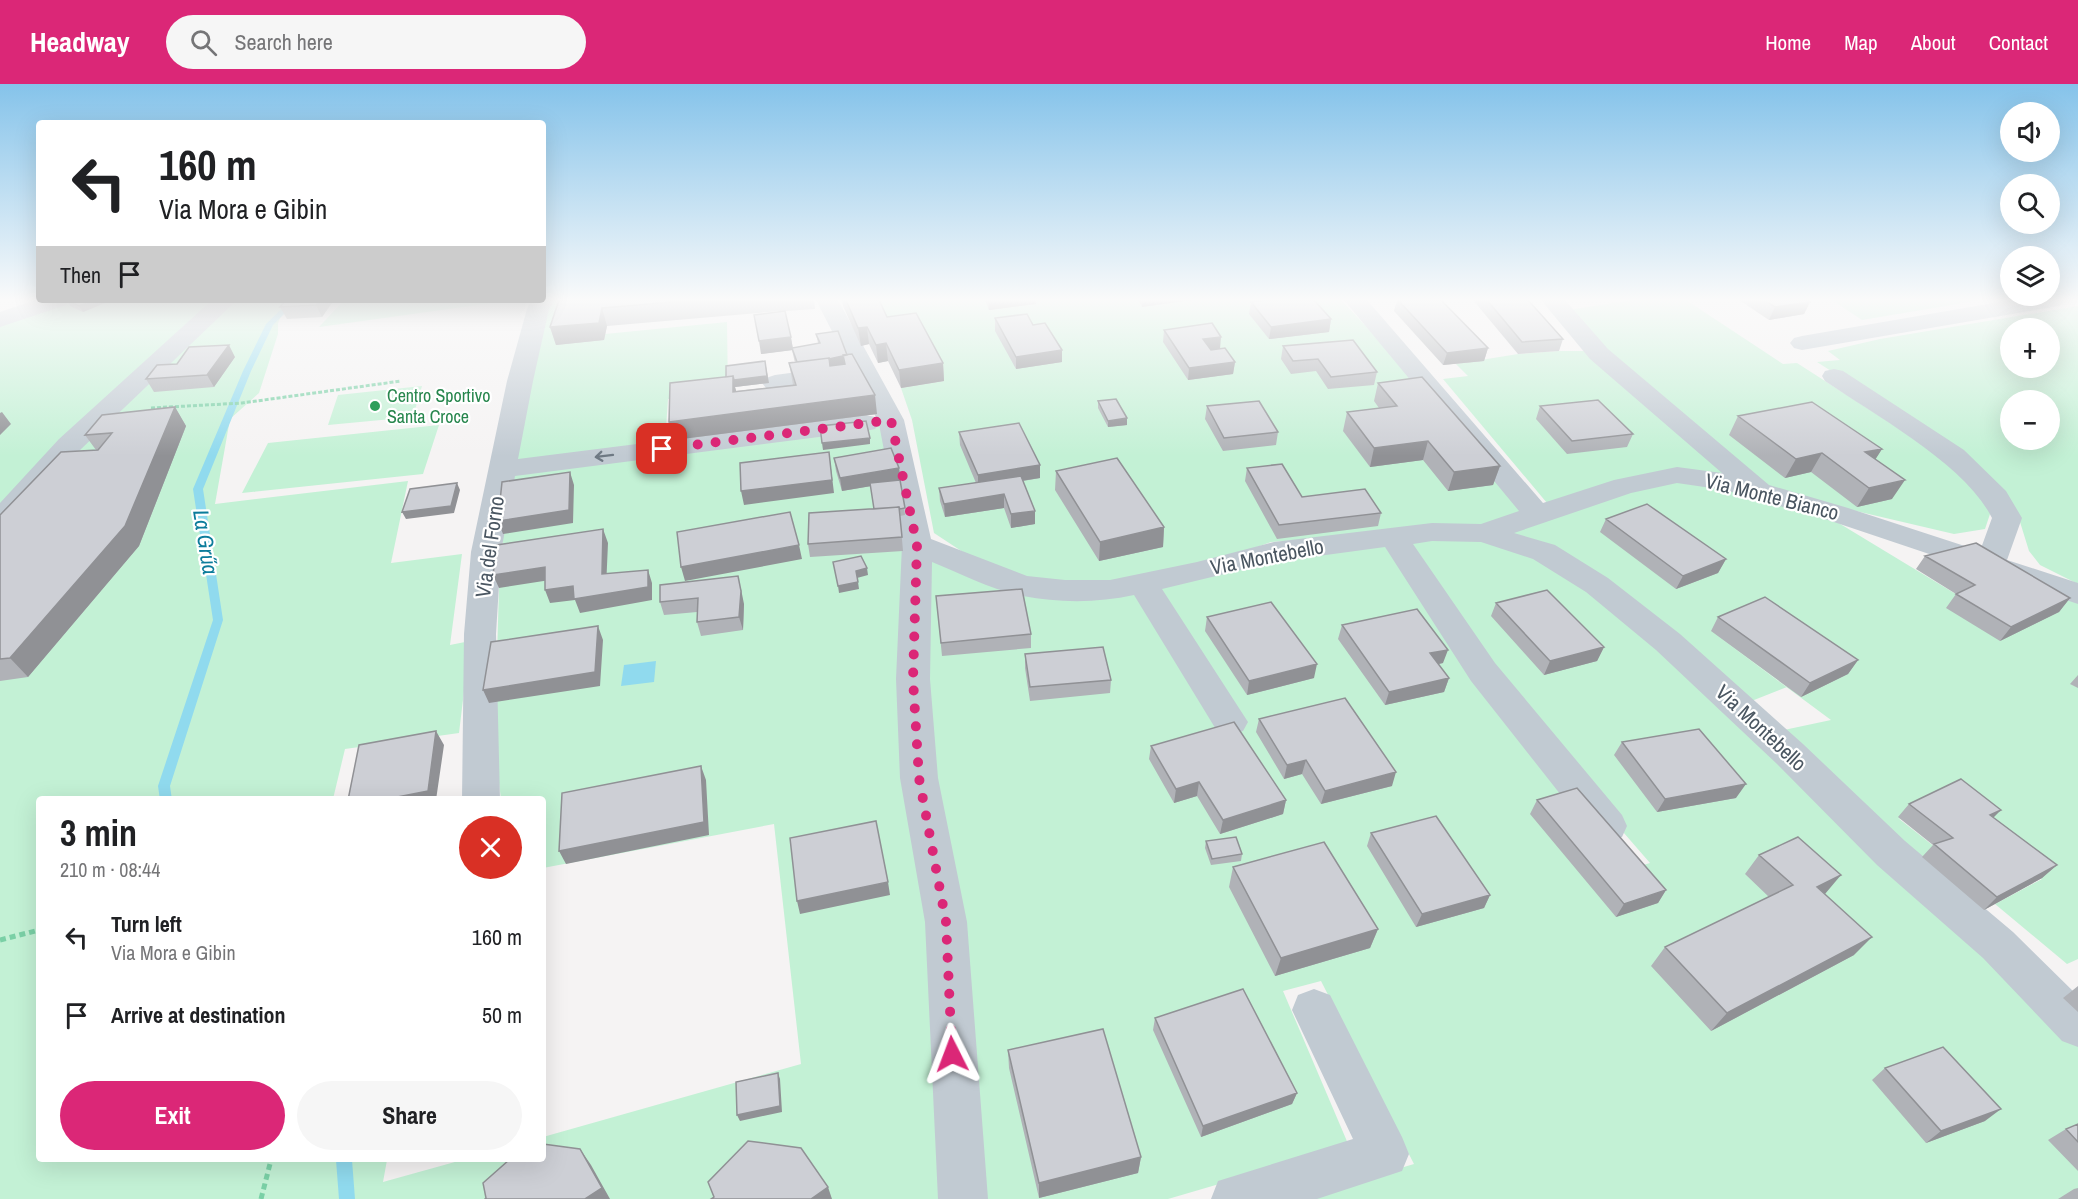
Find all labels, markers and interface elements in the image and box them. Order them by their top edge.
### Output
search box [166,15,586,69]
text: Headway [30,23,130,61]
icon: search [187,26,220,59]
text: Search here [235,27,333,57]
text: Home [1765,28,1811,57]
text: Map [1844,28,1878,57]
text: About [1911,28,1956,57]
text: Contact [1989,28,2048,57]
map controls [2000,102,2060,450]
button: sound [2000,102,2060,162]
text: 160 m [159,137,257,193]
icon: left [60,144,138,222]
button: search [2000,174,2060,234]
text: Via Mora e Gibin [159,191,327,227]
button: layers [2000,246,2060,306]
icon: arrive [113,258,146,291]
text: Then [60,260,101,290]
button: + [2000,318,2060,378]
place label: Centro Sportivo Santa Croce [387,383,490,429]
button: − [2000,390,2060,450]
marker: Centro Sportivo Santa Croce [368,399,382,413]
pin [636,423,687,474]
icon: arrive [645,432,678,465]
one-way arrow [595,451,615,462]
street label: Via Monte Bianco [1702,466,1842,527]
street label: Via del Forno [468,494,511,600]
water label: La Grűa [186,507,226,577]
street label: Via Montebello [1208,531,1326,582]
street label: Via Montebello [1710,678,1813,777]
text: 3 min [60,809,137,857]
button: close [459,816,522,879]
text: 210 m · 08:44 [60,856,160,883]
text: Turn left [111,909,182,939]
icon: left [60,921,93,954]
text: 160 m [472,922,522,952]
text: Via Mora e Gibin [111,939,236,966]
icon: arrive [60,999,93,1032]
text: Arrive at destination [111,1000,285,1030]
text: 50 m [482,1000,522,1030]
position arrow [920,1022,984,1086]
button: Exit [60,1081,285,1150]
button: Share [297,1081,522,1150]

